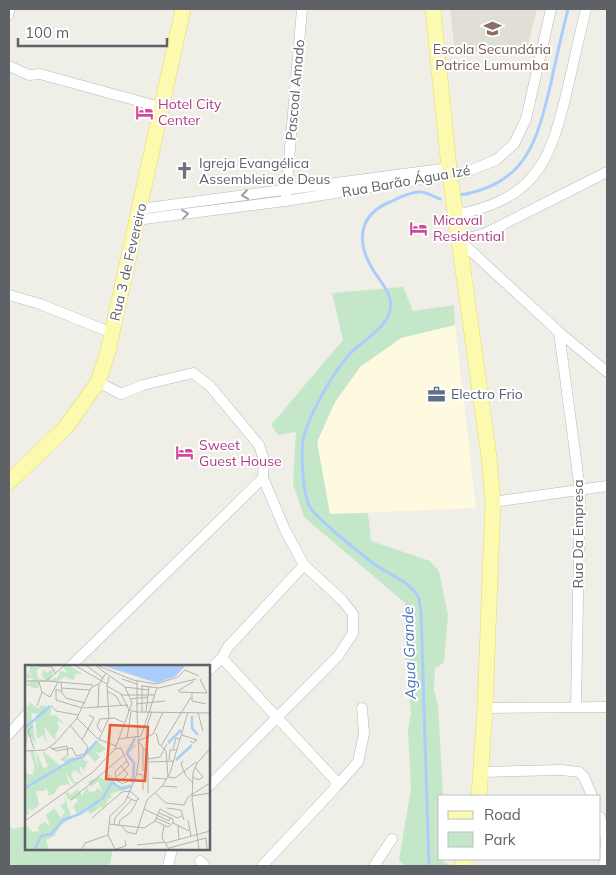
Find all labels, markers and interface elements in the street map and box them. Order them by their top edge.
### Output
scale bar [18,15,166,47]
school or university icon: Escola Secundária Patrice Lumumba [482,19,502,39]
text: 100 m [25,23,69,42]
street label: Pascoal Amado [282,39,308,141]
place label: Escola Secundária Patrice Lumumba [433,40,551,74]
place label: Hotel City Center [158,95,222,129]
hotel icon: Hotel City Center [134,102,154,122]
place label: Igreja Evangélica Assembleia de Deus [199,154,331,188]
church icon: Igreja Evangélica Assembleia de Deus [175,161,195,181]
street label: Rua Barão Água Izé [340,161,472,201]
one-way arrow [240,189,248,200]
street label: Rua 3 de Fevereiro [106,201,150,323]
one-way arrow [181,209,189,220]
place label: Micaval Residential [433,211,505,245]
hotel icon: Micaval Residential [409,218,429,238]
office icon: Electro Frio [427,384,447,404]
place label: Electro Frio [451,385,523,403]
place label: Sweet Guest House [199,436,282,470]
hotel icon: Sweet Guest House [175,443,195,463]
street label: Rua Da Empresa [569,479,587,589]
water label: Agua Grande [398,606,420,701]
inset map [25,665,210,850]
legend [438,795,601,860]
text: Road [484,805,521,824]
text: Park [484,830,516,849]

